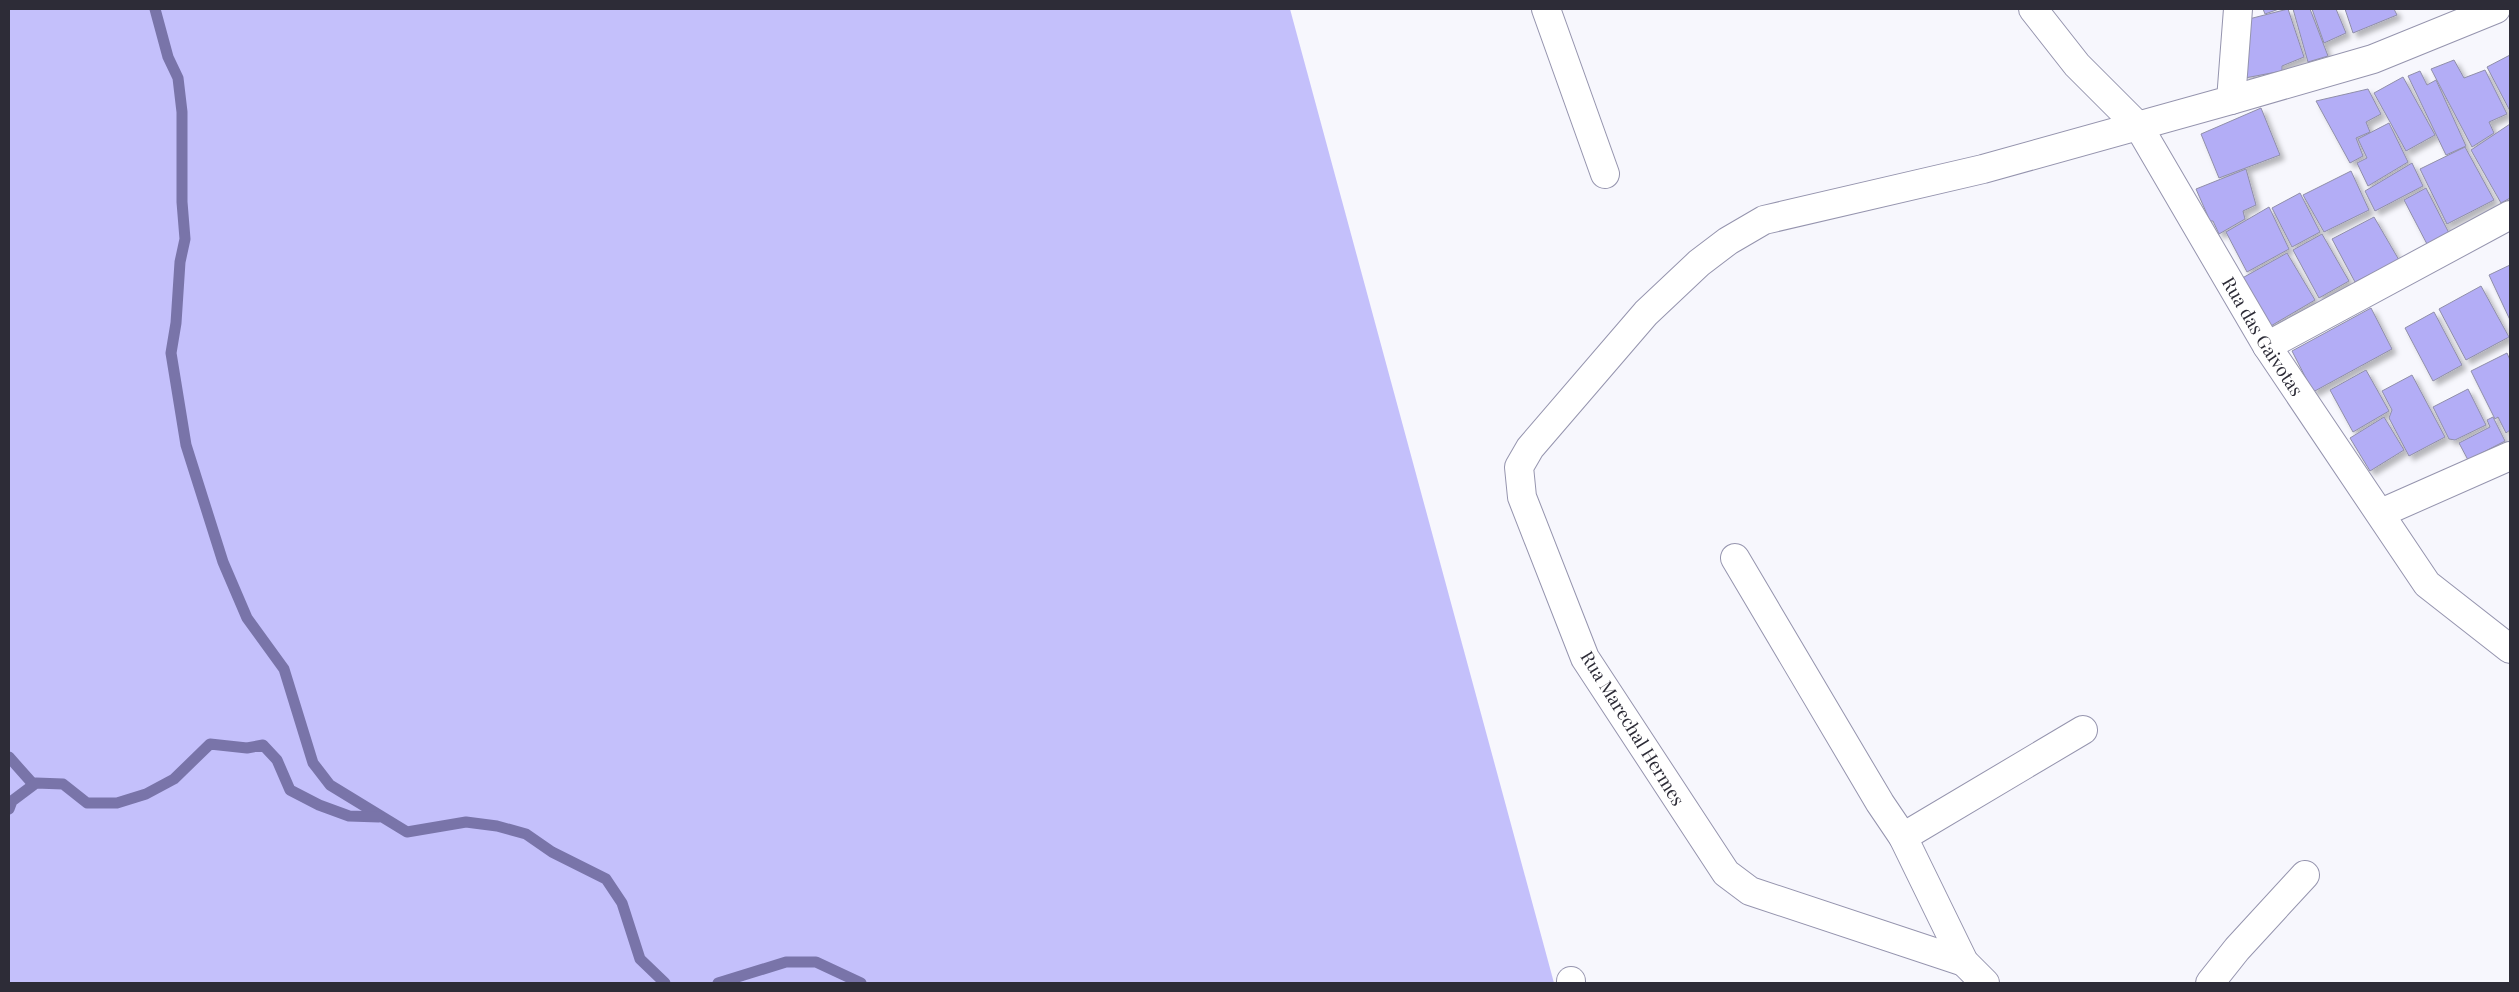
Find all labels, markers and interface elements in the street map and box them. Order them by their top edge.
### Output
street label: Rua das Gaivotas [2217,272,2309,400]
street label: Rua Marechal Hermes [1576,646,1690,810]

